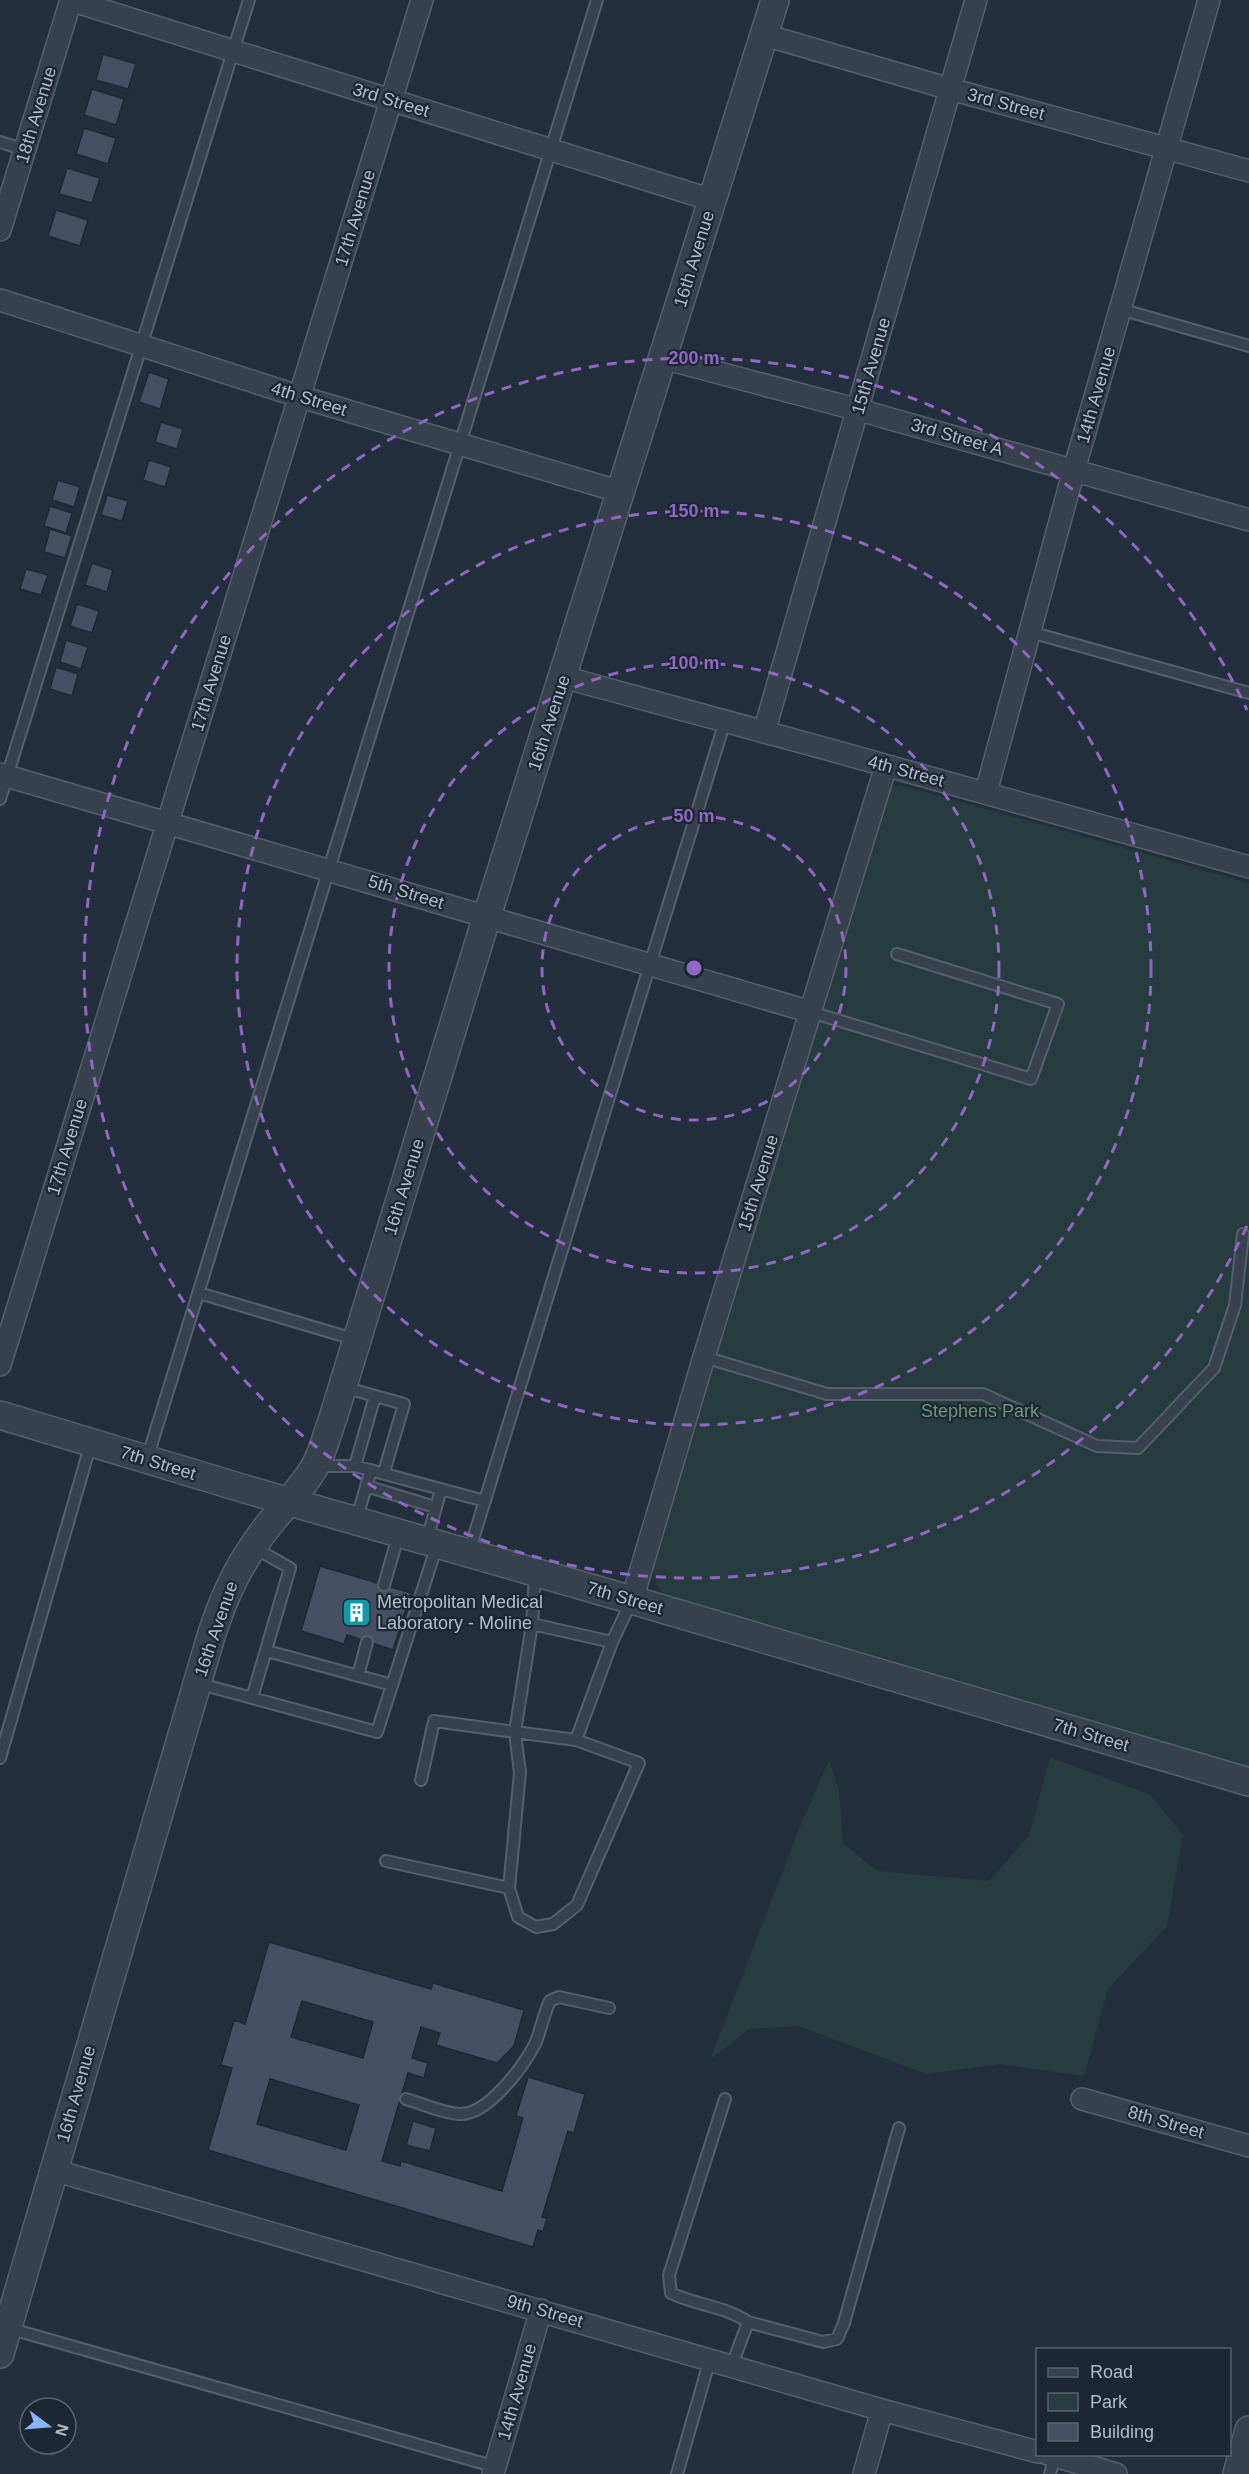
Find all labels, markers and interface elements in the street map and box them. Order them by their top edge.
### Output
street label: 18th Avenue [12,64,60,166]
street label: 3rd Street [350,79,432,121]
street label: 3rd Street [965,84,1047,124]
street label: 17th Avenue [331,167,379,269]
street label: 16th Avenue [670,208,718,310]
street label: 15th Avenue [848,315,894,417]
street label: 14th Avenue [1073,344,1119,446]
text: 200 m [668,348,720,368]
street label: 4th Street [269,378,349,420]
street label: 3rd Street A [909,414,1005,460]
text: 150 m [668,501,720,521]
street label: 17th Avenue [187,632,235,734]
text: 100 m [668,653,720,673]
street label: 16th Avenue [524,672,574,774]
street label: 4th Street [866,751,946,791]
text: 50 m [673,806,715,826]
street label: 5th Street [366,871,446,913]
centre of rings [684,958,704,978]
street label: 17th Avenue [43,1096,91,1198]
street label: 15th Avenue [734,1132,782,1234]
street label: 16th Avenue [380,1136,428,1238]
park label: Stephens Park [921,1401,1040,1421]
street label: 7th Street [118,1442,198,1484]
street label: 7th Street [585,1578,665,1618]
street label: 16th Avenue [190,1579,242,1679]
place label: Metropolitan Medical Laboratory - Moline [377,1592,543,1633]
building icon: Metropolitan Medical Laboratory - Moline [340,1596,372,1628]
street label: 7th Street [1051,1715,1131,1755]
street label: 16th Avenue [53,2043,99,2145]
street label: 8th Street [1126,2102,1206,2142]
street label: 9th Street [505,2291,585,2331]
street label: 14th Avenue [494,2341,540,2443]
legend [1036,2348,1231,2456]
text: Road [1090,2362,1133,2382]
text: Park [1090,2392,1128,2412]
north arrow [18,2396,78,2456]
text: N [52,2422,72,2438]
text: Building [1090,2422,1154,2442]

